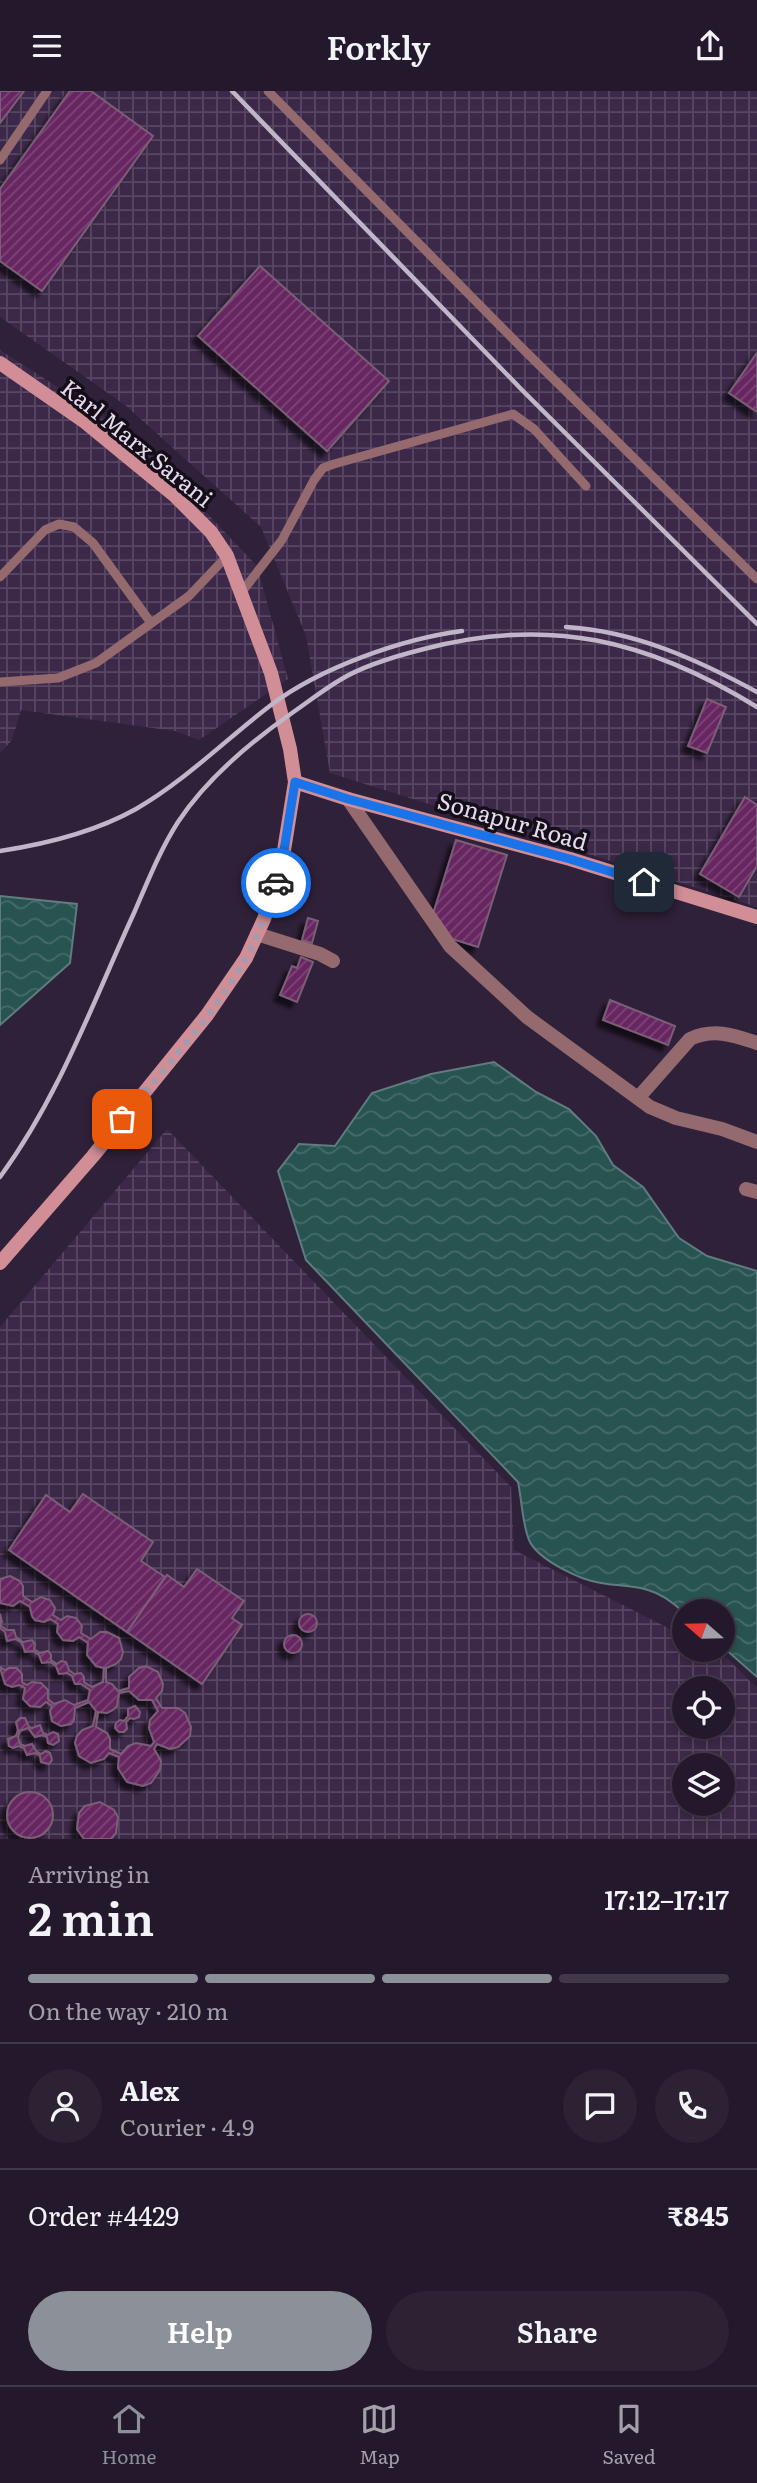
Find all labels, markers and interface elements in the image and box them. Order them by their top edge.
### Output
text: Forkly [327,22,430,70]
icon: menu [28,27,66,65]
icon: share [691,27,729,65]
street label: Karl Marx Sarani [55,370,222,514]
street label: Sonapur Road [434,782,592,858]
courier [241,848,311,918]
pin [614,852,674,912]
icon: home [625,863,663,901]
icon: car [257,864,295,902]
pin [92,1089,152,1149]
icon: bag [103,1100,141,1138]
north arrow [672,1599,735,1663]
map controls [672,1599,735,1816]
button: locate [672,1676,735,1739]
button: layers [672,1753,735,1816]
text: Arriving in [28,1856,150,1890]
text: 17:12–17:17 [604,1879,729,1918]
text: 2 min [28,1882,154,1950]
text: On the way · 210 m [28,1993,228,2027]
button: person [28,2069,102,2143]
button: chat [563,2069,637,2143]
button: phone [655,2069,729,2143]
text: Alex [120,2070,179,2109]
text: Courier · 4.9 [120,2109,254,2143]
text: Order #4429 [28,2195,179,2234]
text: ₹845 [668,2195,729,2234]
button: Help [28,2291,372,2371]
button: Share [386,2291,729,2371]
tab: Home [101,2400,156,2470]
tab: Map [359,2400,400,2470]
tab: Saved [603,2400,656,2470]

